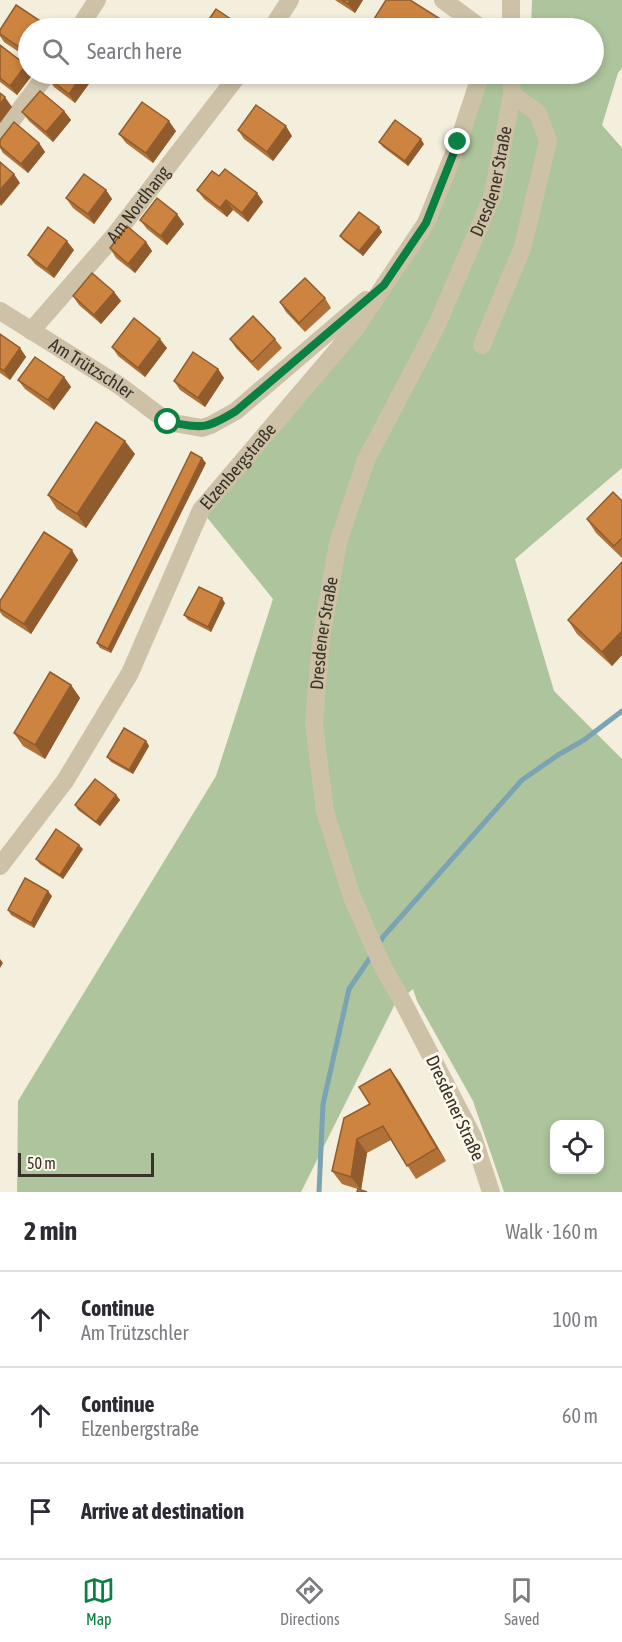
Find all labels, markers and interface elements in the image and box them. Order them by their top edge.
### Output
search box [18,18,604,84]
icon: search [39,35,72,68]
text: Search here [87,38,182,64]
street label: Dresdener Straße [465,124,516,239]
route end [444,128,470,154]
street label: Am Nordhang [102,162,174,247]
street label: Am Trützschler [45,333,139,403]
route start [154,408,180,434]
street label: Elzenbergstraße [195,419,280,514]
street label: Dresdener Straße [306,575,342,691]
street label: Dresdener Straße [422,1052,489,1164]
map controls [550,1120,604,1174]
button: locate [550,1120,604,1174]
scale bar [18,1150,154,1178]
text: 50 m [27,1154,56,1172]
text: 2 min [24,1216,77,1246]
text: Walk · 160 m [506,1220,598,1243]
text: Continue [81,1295,155,1321]
icon: ahead [24,1303,57,1336]
text: 100 m [553,1308,598,1331]
text: Am Trützschler [81,1321,188,1344]
text: Continue [81,1391,155,1417]
icon: ahead [24,1399,57,1432]
text: 60 m [562,1404,598,1427]
text: Elzenbergstraße [81,1417,199,1440]
icon: arrive [24,1495,57,1528]
text: Arrive at destination [81,1498,244,1524]
tab: Map [82,1574,115,1628]
tab: Directions [280,1574,340,1628]
tab: Saved [504,1574,540,1628]

